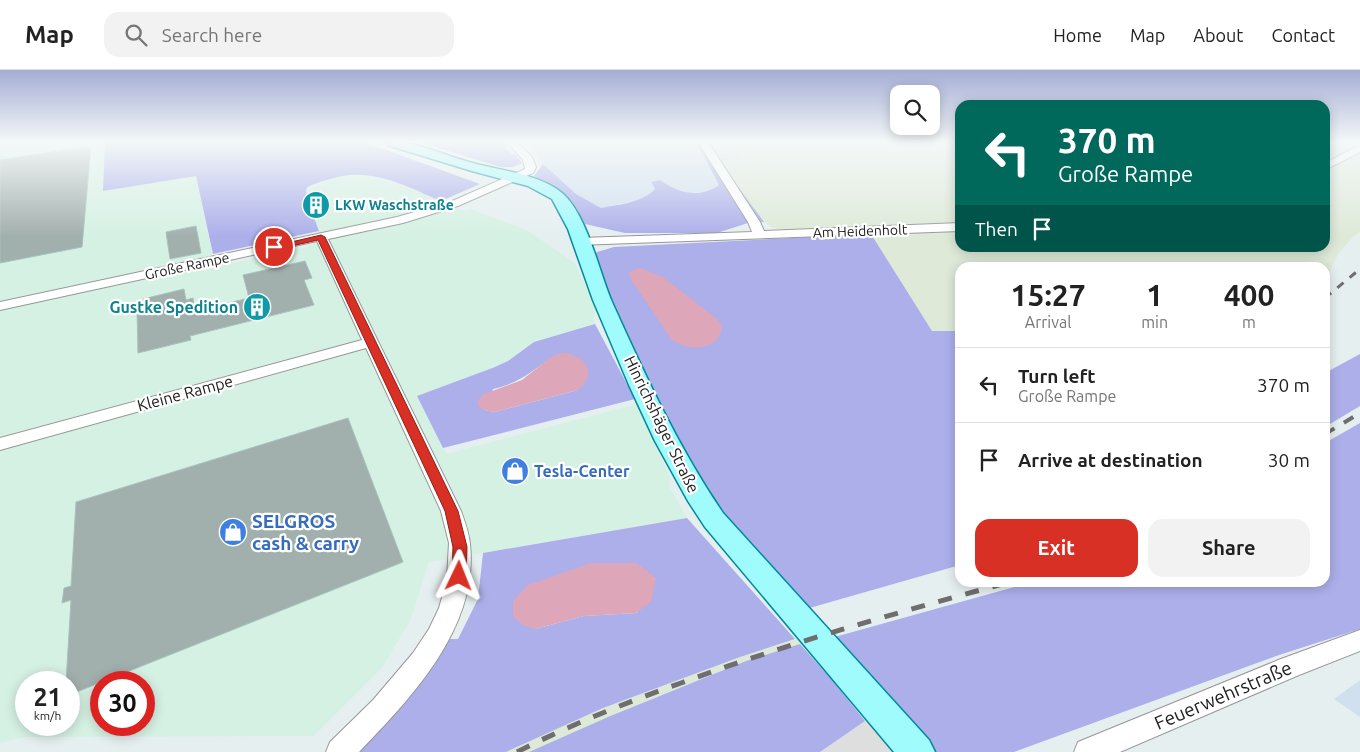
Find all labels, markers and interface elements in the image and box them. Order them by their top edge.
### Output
search box [104,12,454,57]
text: Map [25,21,74,48]
icon: search [122,21,150,49]
text: Search here [162,24,262,46]
text: Home [1053,25,1102,45]
text: Map [1130,25,1165,45]
text: About [1193,25,1243,45]
text: Contact [1271,25,1335,45]
map controls [890,85,940,135]
button: search [890,85,940,135]
icon: left [975,120,1040,185]
text: 370 m [1058,120,1156,160]
text: Große Rampe [1058,161,1193,186]
building icon: LKW Waschstraße [301,190,331,220]
place label: LKW Waschstraße [335,197,454,213]
icon: arrive [1028,215,1056,243]
text: Then [975,218,1018,240]
street label: Am Heidenholt [812,221,908,241]
pin [253,226,295,268]
icon: arrive [260,233,288,261]
street label: Große Rampe [143,249,231,283]
text: 15:27 [1011,278,1086,312]
text: 1 [1146,278,1163,312]
text: 400 [1224,278,1274,312]
building icon: Gustke Spedition [242,292,272,322]
place label: Gustke Spedition [109,298,238,316]
text: Arrival [1025,313,1071,331]
text: min [1141,313,1168,331]
text: m [1242,313,1256,331]
street label: Hinrichshäger Straße [621,353,703,495]
text: Turn left [1018,365,1096,387]
icon: left [975,371,1003,399]
street label: Kleine Rampe [135,372,235,414]
text: 370 m [1257,374,1310,396]
text: Große Rampe [1018,387,1116,405]
icon: arrive [975,446,1003,474]
text: Arrive at destination [1018,449,1203,471]
text: 30 m [1268,449,1310,471]
shop icon: Tesla-Center [500,456,530,486]
place label: Tesla-Center [534,462,630,480]
place label: SELGROS cash & carry [252,510,359,554]
shop icon: SELGROS cash & carry [218,517,248,547]
button: Exit [975,519,1138,577]
button: Share [1148,519,1310,577]
position arrow [432,549,484,601]
street label: Feuerwehrstraße [1151,656,1295,734]
speed limit sign: 30 [90,671,155,736]
text: 21 [33,683,62,711]
text: km/h [34,709,61,722]

